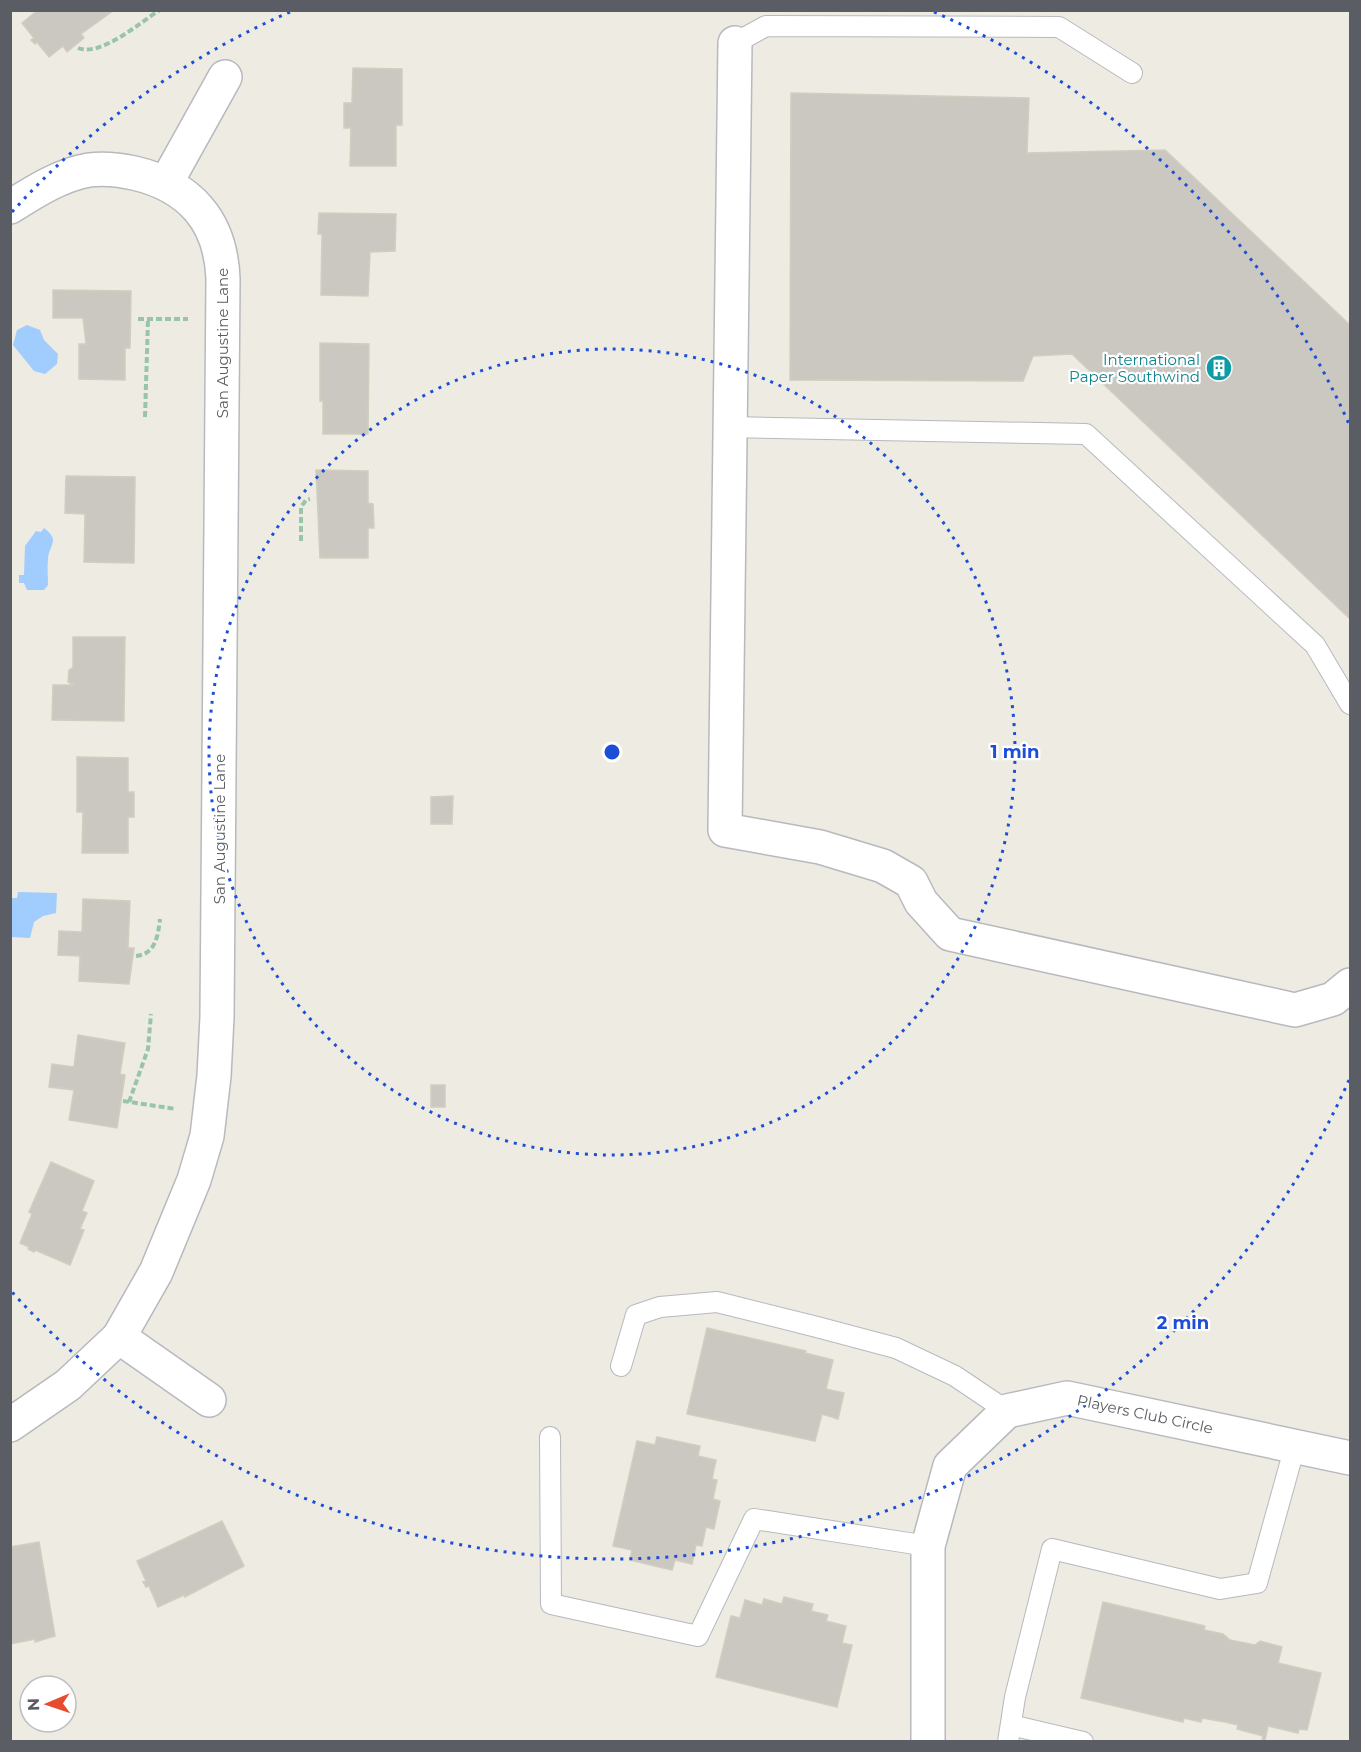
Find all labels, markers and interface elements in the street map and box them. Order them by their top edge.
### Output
street label: San Augustine Lane [213,268,232,418]
place label: International Paper Southwind [1069,350,1200,386]
building icon: International Paper Southwind [1204,353,1234,383]
text: 1 min [991,741,1039,763]
centre of rings [602,742,622,762]
street label: San Augustine Lane [210,754,229,904]
text: 2 min [1157,1312,1209,1334]
street label: Players Club Circle [1075,1390,1215,1438]
north arrow [18,1674,78,1734]
text: N [24,1698,43,1711]

